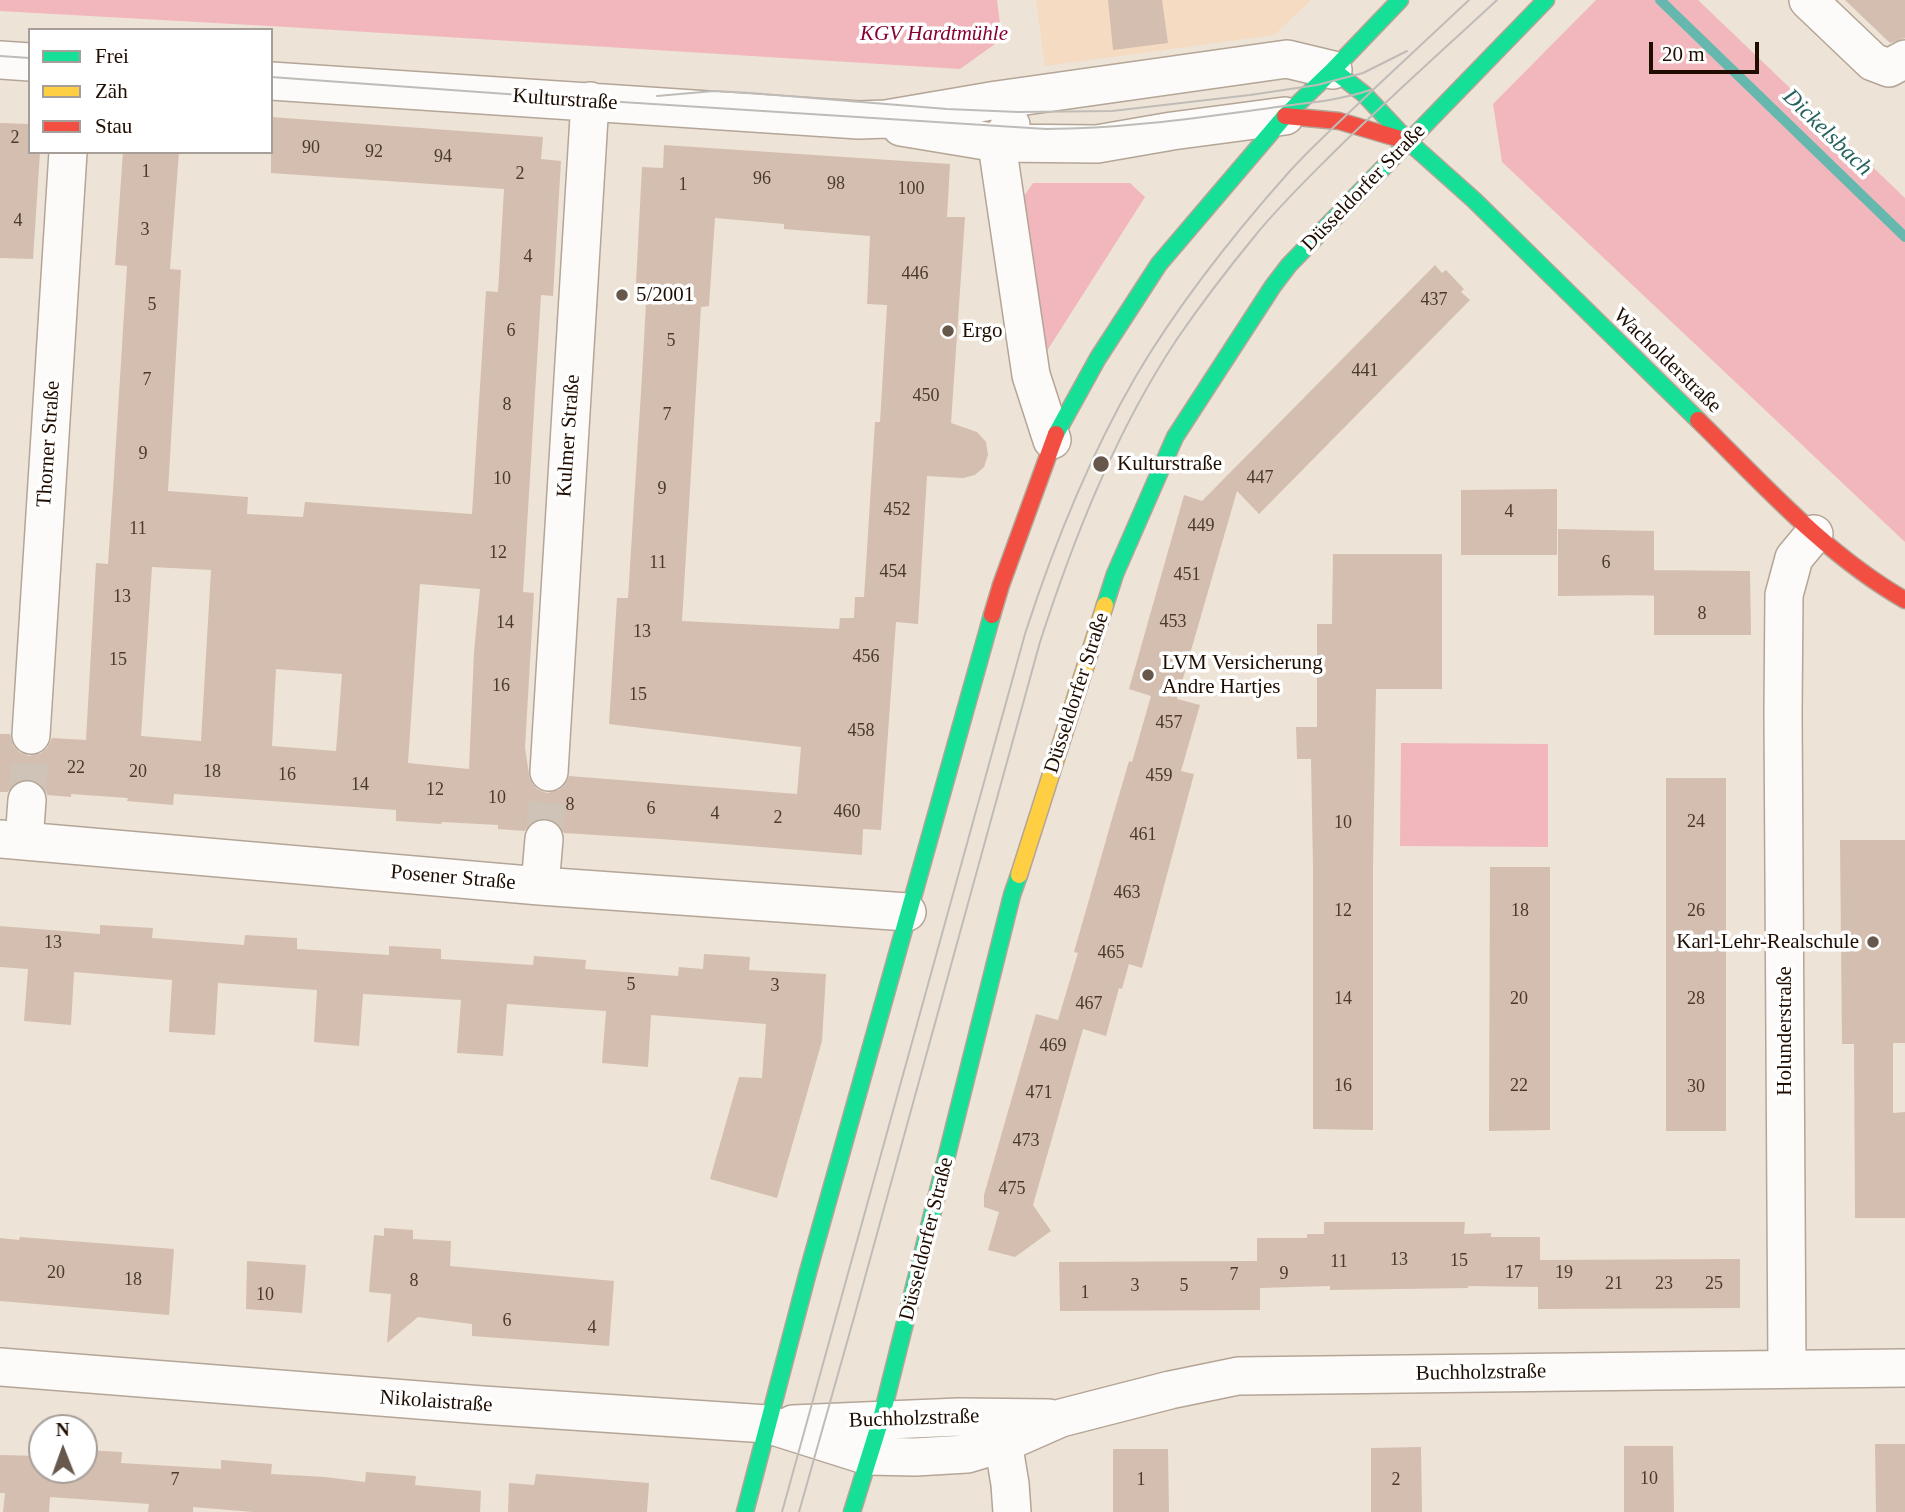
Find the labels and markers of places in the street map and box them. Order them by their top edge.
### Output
place label: 5/2001 [636,282,694,308]
marker: 5/2001 [614,287,630,303]
place label: Ergo [962,318,1002,344]
marker: Ergo [940,323,956,339]
place label: Kulturstraße [1117,451,1222,477]
marker: Kulturstraße [1091,454,1111,474]
place label: LVM Versicherung Andre Hartjes [1162,650,1323,700]
marker: LVM Versicherung Andre Hartjes [1140,667,1156,683]
place label: Karl-Lehr-Realschule [1676,929,1859,955]
marker: Karl-Lehr-Realschule [1865,934,1881,950]

